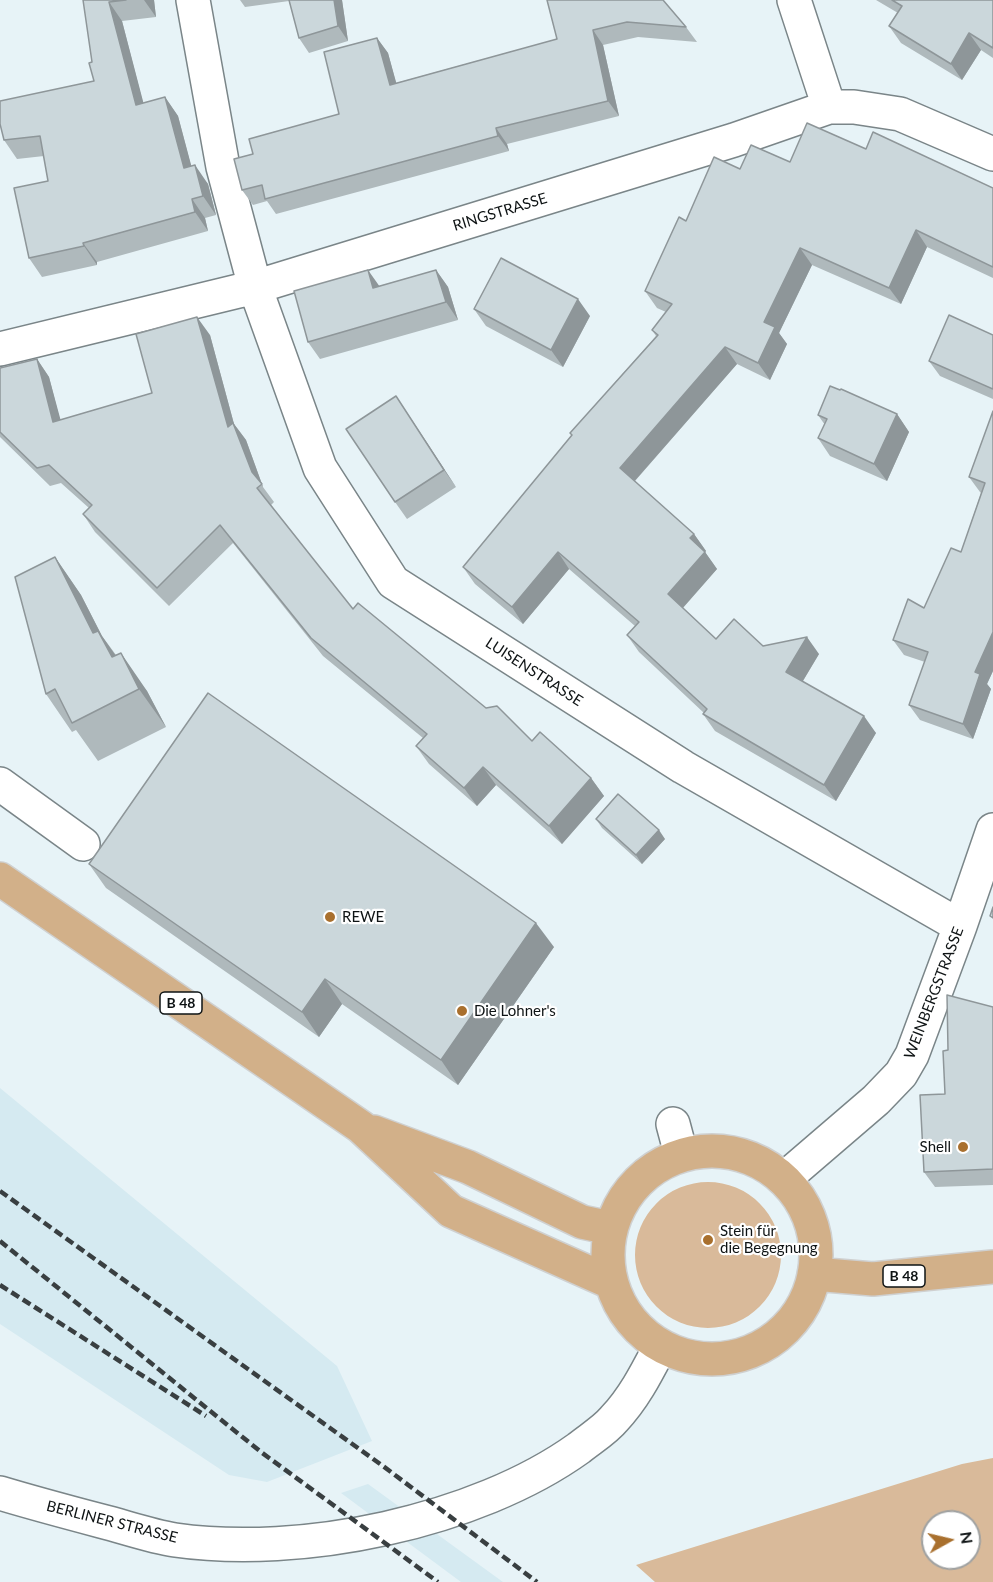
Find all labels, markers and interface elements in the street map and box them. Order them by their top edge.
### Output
street label: RINGSTRASSE [451,189,549,235]
street label: LUISENSTRASSE [482,634,586,710]
place label: REWE [342,908,384,926]
marker: REWE [323,910,337,924]
street label: WEINBERGSTRASSE [901,924,967,1062]
road number: B 48 [160,992,202,1014]
place label: Die Lohner's [474,1002,556,1020]
marker: Die Lohner's [455,1004,469,1018]
place label: Shell [920,1138,951,1156]
marker: Shell [956,1140,970,1154]
place label: Stein für die Begegnung [720,1222,818,1257]
marker: Stein für die Begegnung [701,1233,715,1247]
road number: B 48 [883,1265,925,1287]
street label: BERLINER STRASSE [45,1497,179,1547]
north arrow [921,1510,981,1570]
text: N [957,1530,978,1545]

